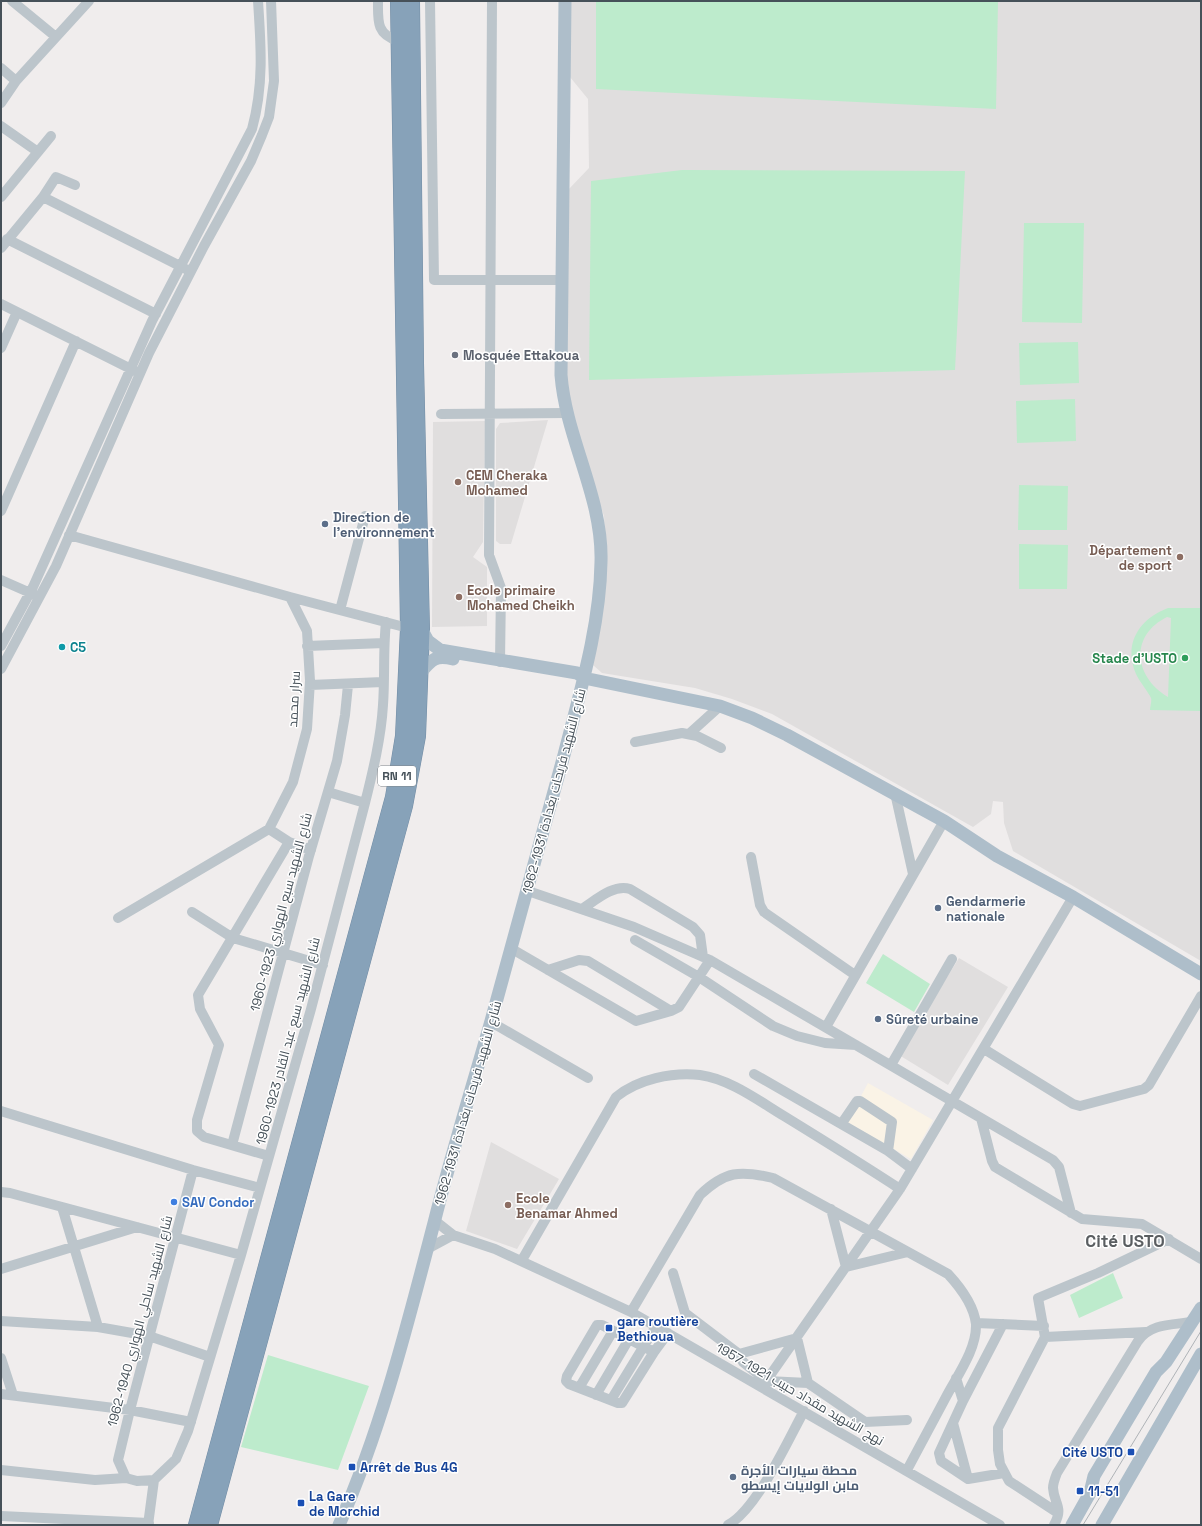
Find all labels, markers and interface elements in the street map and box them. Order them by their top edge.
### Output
place label: Mosquée Ettakoua [463,347,580,364]
marker: Mosquée Ettakoua [450,350,460,360]
place label: CEM Cheraka Mohamed [466,467,548,499]
marker: CEM Cheraka Mohamed [453,477,463,487]
place label: Direction de l'environnement [333,509,435,541]
marker: Direction de l'environnement [320,519,330,529]
place label: Département de sport [1089,542,1172,574]
marker: Département de sport [1175,552,1185,562]
place label: Ecole primaire Mohamed Cheikh [467,582,575,614]
marker: Ecole primaire Mohamed Cheikh [454,592,464,602]
place label: C5 [70,639,86,656]
marker: C5 [57,642,67,652]
place label: Stade d'USTO [1092,650,1177,667]
marker: Stade d'USTO [1180,653,1190,663]
street label: سرار محمد [284,670,304,728]
street label: شارع الشهيد فريحات بغدادة 1931-1962 [518,686,590,896]
road number: RN 11 [378,766,416,786]
street label: شارع الشهيد سبع الهواري 1923-1960 [246,811,318,1014]
place label: Gendarmerie nationale [946,893,1026,925]
marker: Gendarmerie nationale [933,903,943,913]
street label: شارع الشهيد سبع عبد القادر 1923-1960 [252,935,324,1147]
street label: شارع الشهيد فريحات بغدادة 1931-1962 [431,999,505,1207]
place label: Sûreté urbaine [886,1011,979,1028]
marker: Sûreté urbaine [873,1014,883,1024]
place label: Ecole Benamar Ahmed [516,1190,618,1222]
place label: SAV Condor [182,1194,254,1211]
marker: SAV Condor [169,1197,179,1207]
marker: Ecole Benamar Ahmed [503,1200,513,1210]
street label: شارع الشهيد ساحلي الهواري 1940-1962 [104,1213,178,1429]
district label: Cité USTO [1085,1230,1165,1252]
place label: gare routière Bethioua [617,1313,699,1345]
marker: gare routière Bethioua [604,1323,614,1333]
street label: نهج الشهيد مقداد حبيب 1921-1957 [713,1339,887,1449]
place label: Cité USTO [1062,1444,1123,1461]
marker: Cité USTO [1126,1447,1136,1457]
place label: Arrêt de Bus 4G [360,1459,458,1476]
marker: Arrêt de Bus 4G [347,1462,357,1472]
place label: محطة سيارات الأجرة مابن الولايات إيسطو [741,1462,859,1494]
marker: محطة سيارات الأجرة مابن الولايات إيسطو [728,1472,738,1482]
place label: 11-51 [1088,1483,1119,1500]
marker: 11-51 [1075,1486,1085,1496]
place label: La Gare de Morchid [309,1488,380,1520]
marker: La Gare de Morchid [296,1498,306,1508]

